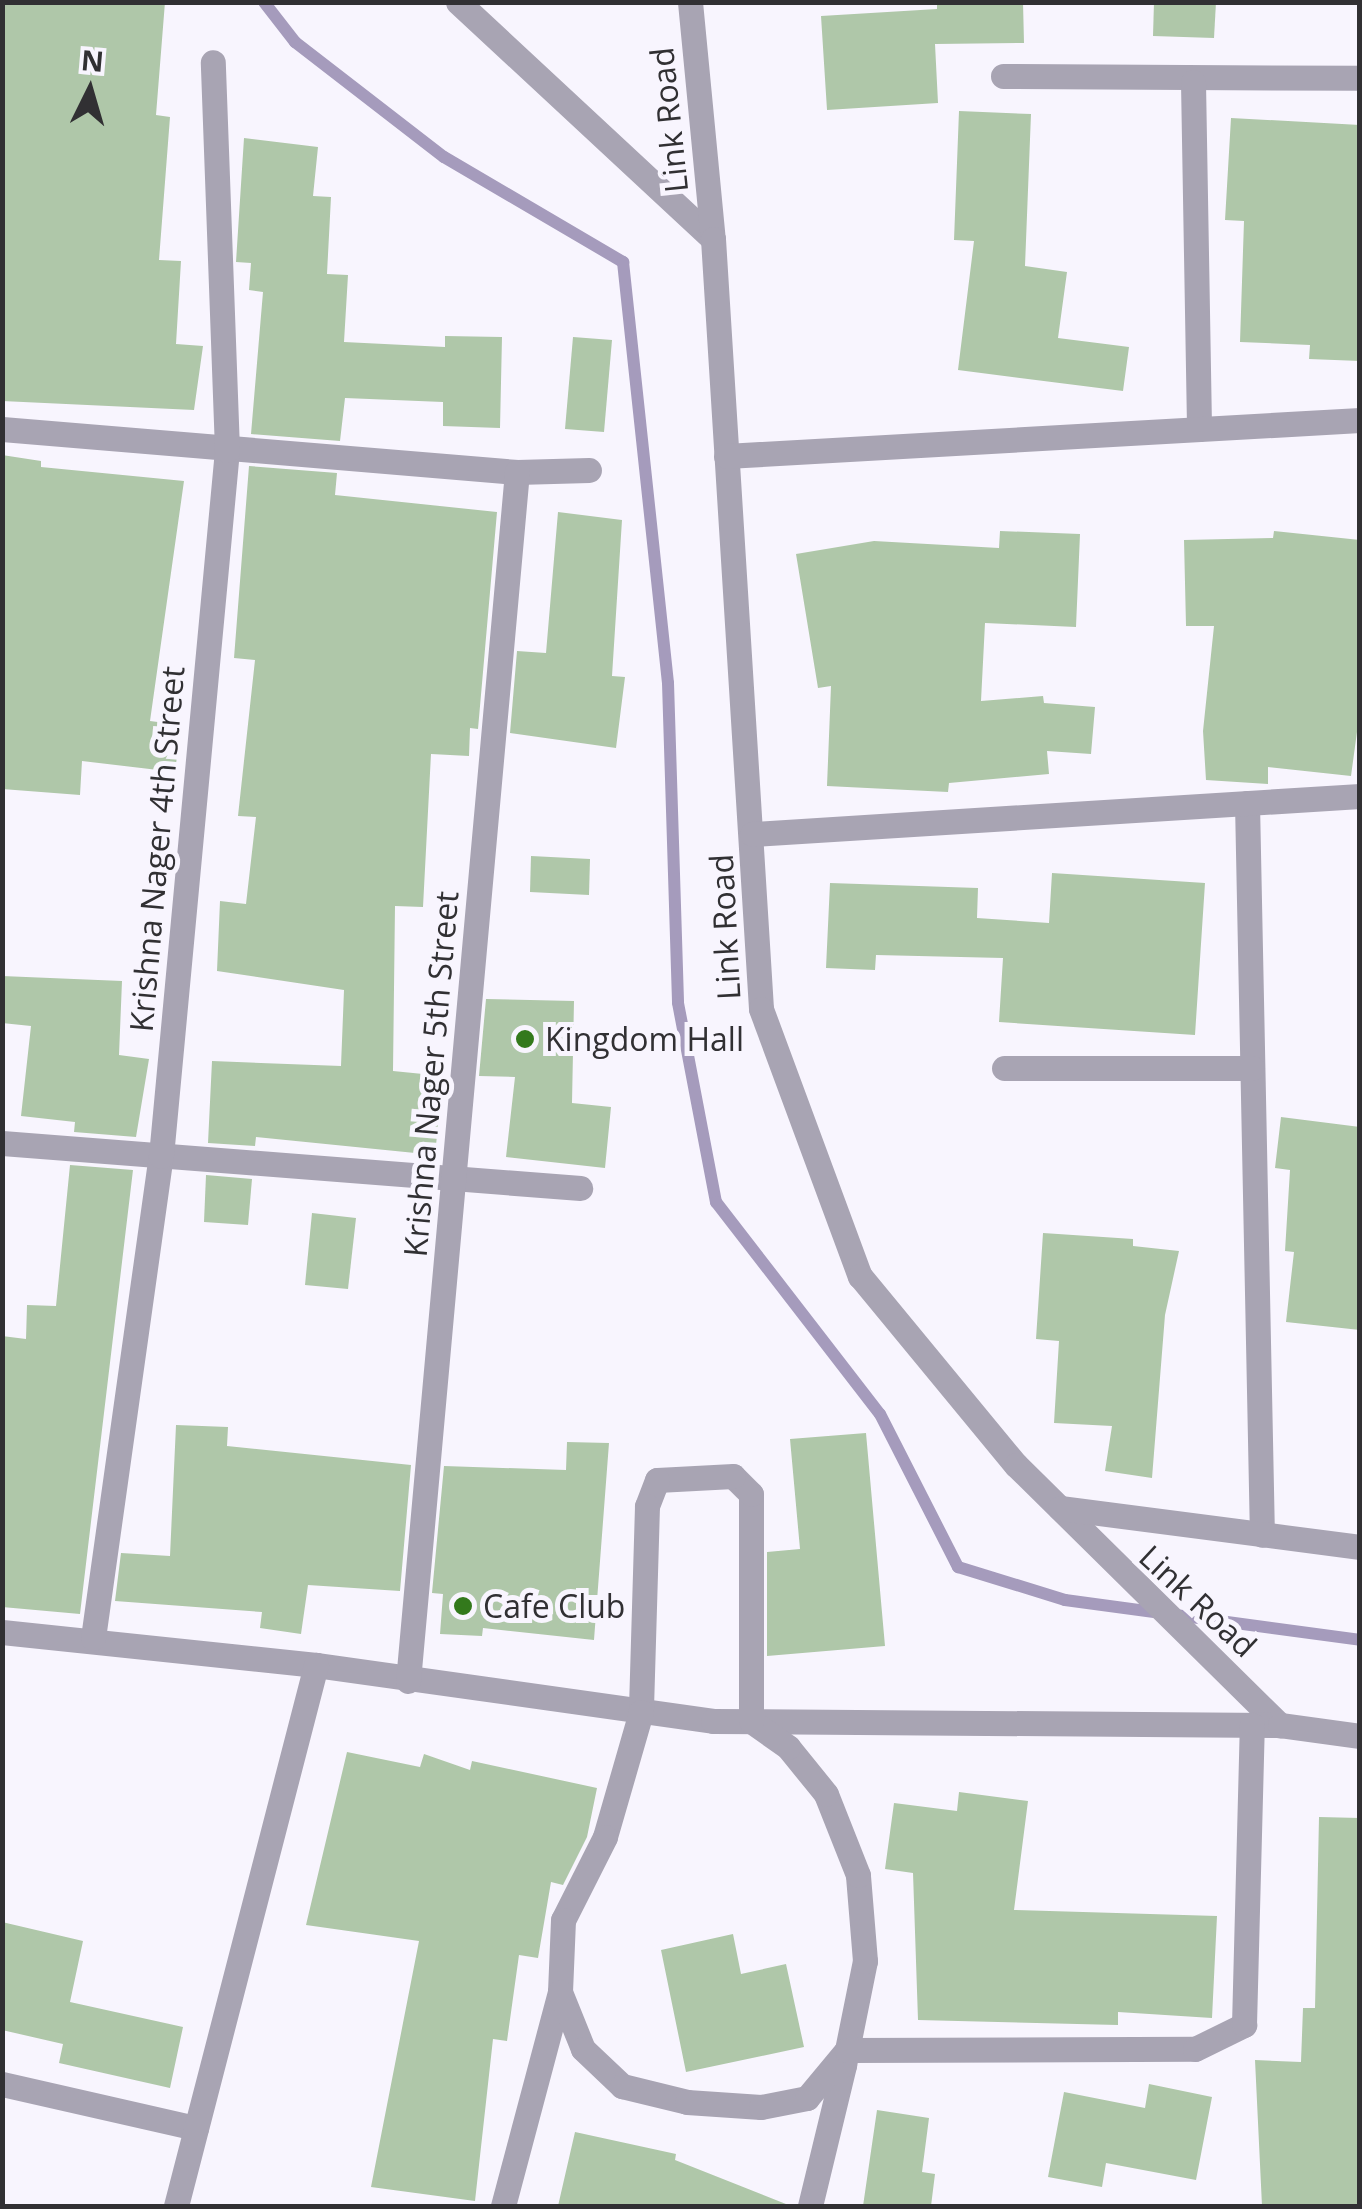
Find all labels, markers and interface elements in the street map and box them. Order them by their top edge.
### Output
north arrow [40,40,140,140]
text: N [80,40,106,80]
street label: Link Road [642,45,696,195]
street label: Krishna Nager 4th Street [122,665,192,1033]
street label: Link Road [702,853,748,1001]
street label: Krishna Nager 5th Street [396,890,466,1258]
place label: Kingdom Hall [545,1020,744,1058]
marker: Kingdom Hall [514,1028,536,1050]
street label: Link Road [1132,1537,1264,1665]
place label: Cafe Club [483,1587,625,1625]
marker: Cafe Club [452,1595,474,1617]

